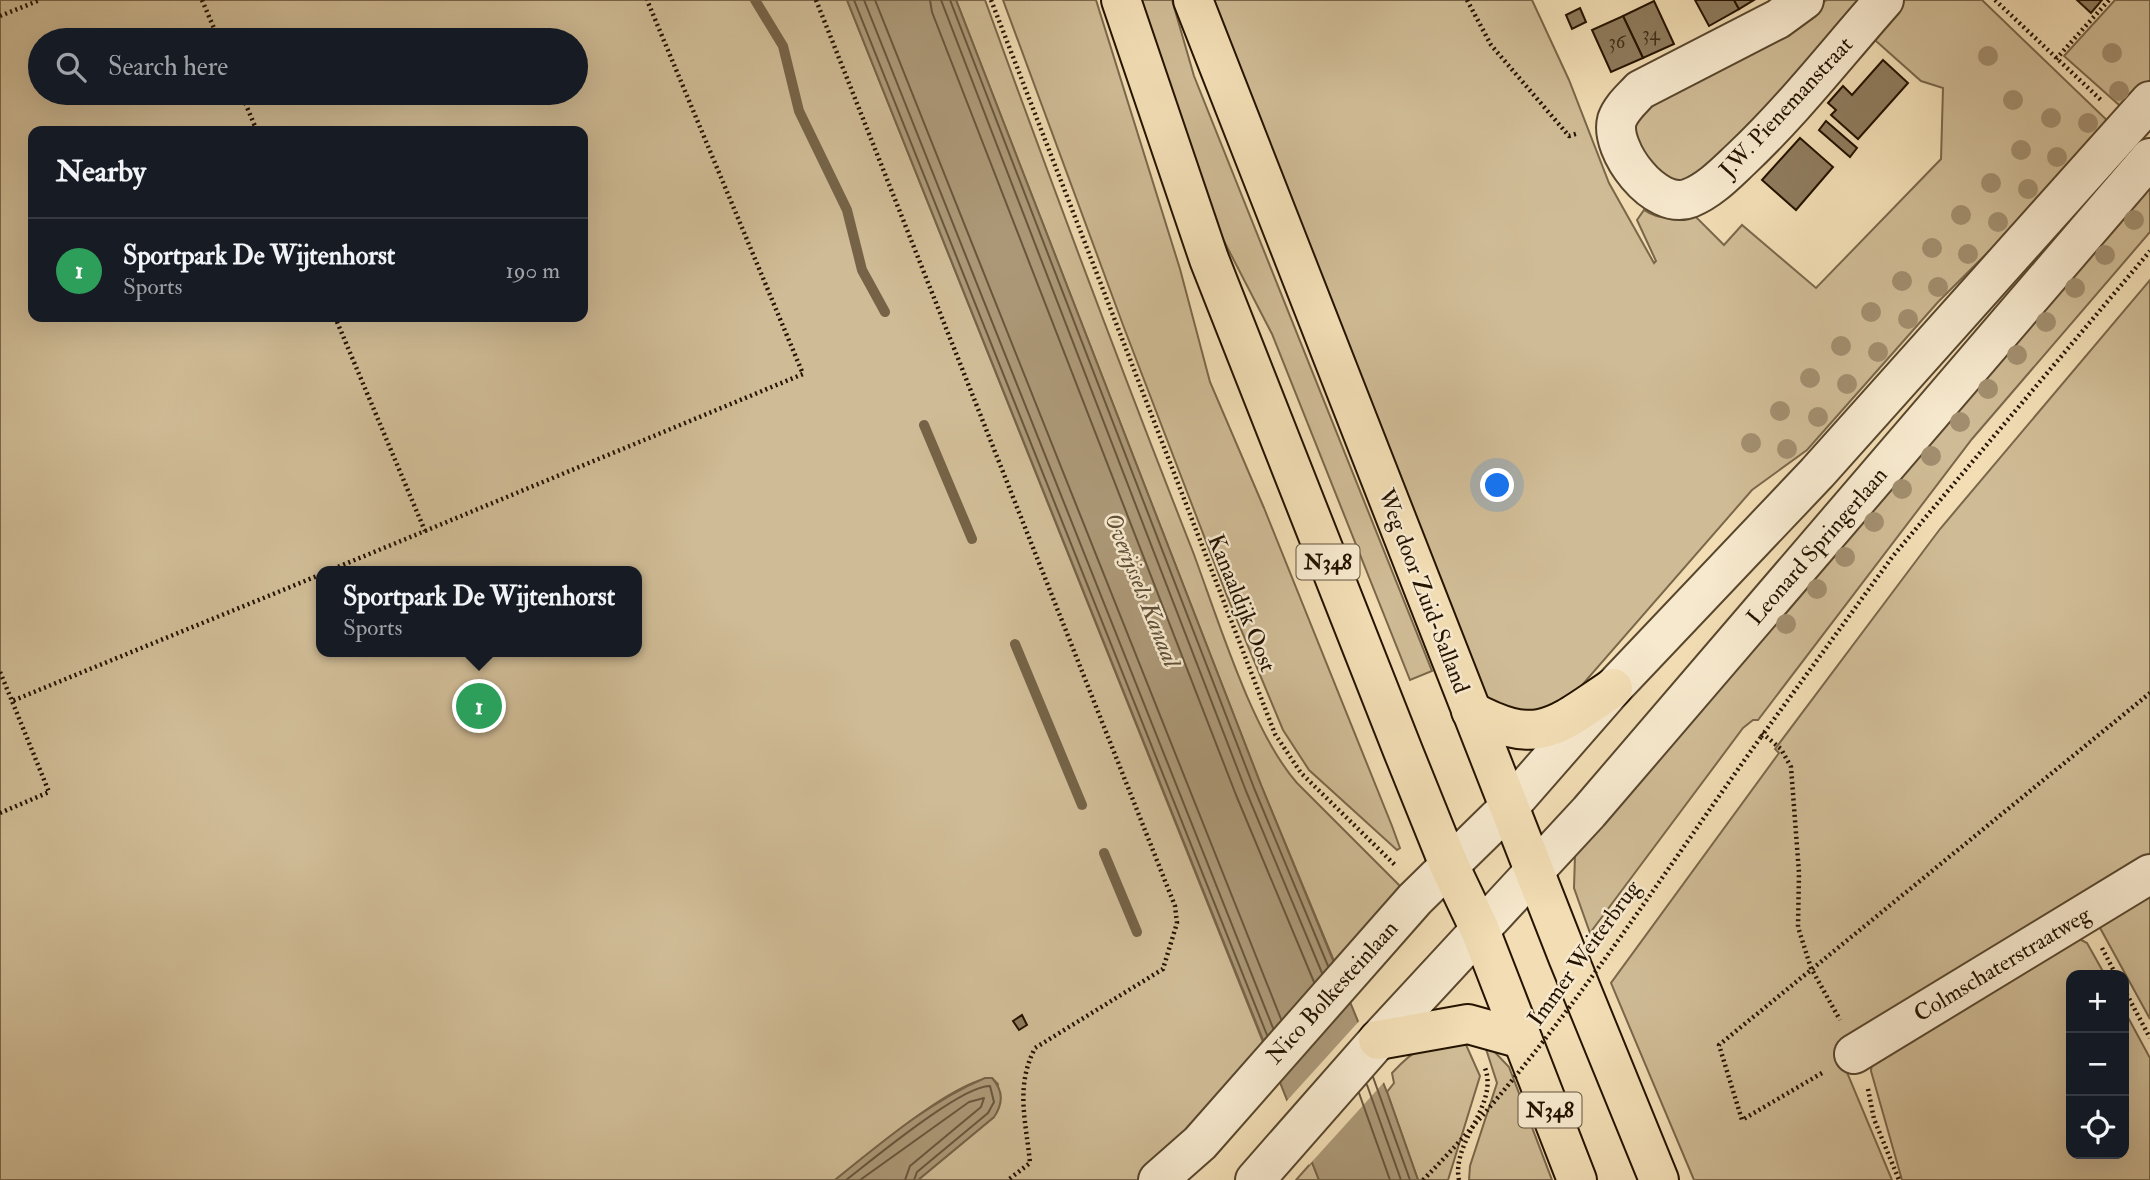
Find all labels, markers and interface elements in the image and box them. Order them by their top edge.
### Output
house number: 34 [1642,22,1660,46]
search box [28,28,588,105]
house number: 36 [1609,30,1627,54]
street label: J.W. Pienemanstraat [1712,30,1859,184]
icon: search [52,48,90,86]
text: Search here [108,51,228,83]
text: Nearby [56,153,146,190]
text: Sportpark De Wijtenhorst [123,240,395,272]
text: 1 [75,256,83,285]
text: 190 m [506,256,560,285]
text: Sports [123,272,182,301]
street label: Leonard Springerlaan [1740,461,1894,632]
your location [1480,468,1514,502]
street label: Weg door Zuid-Salland [1371,484,1476,697]
water label: Overijssels Kanaal [1097,508,1188,674]
street label: Kanaaldijk Oost [1201,530,1283,676]
road number: N348 [1296,544,1360,580]
popup [316,566,642,657]
text: Sportpark De Wijtenhorst [343,581,615,613]
text: Sports [343,613,402,642]
pin: 1 [456,680,502,732]
street label: Immer Weiterbrug [1521,874,1647,1032]
street label: Colmschaterstraatweg [1908,899,2096,1028]
street label: Nico Bolkesteinlaan [1260,914,1404,1070]
map controls [2066,970,2129,1159]
button: + [2066,970,2129,1033]
button: − [2066,1033,2129,1096]
road number: N348 [1518,1092,1582,1128]
button: locate [2066,1096,2129,1159]

